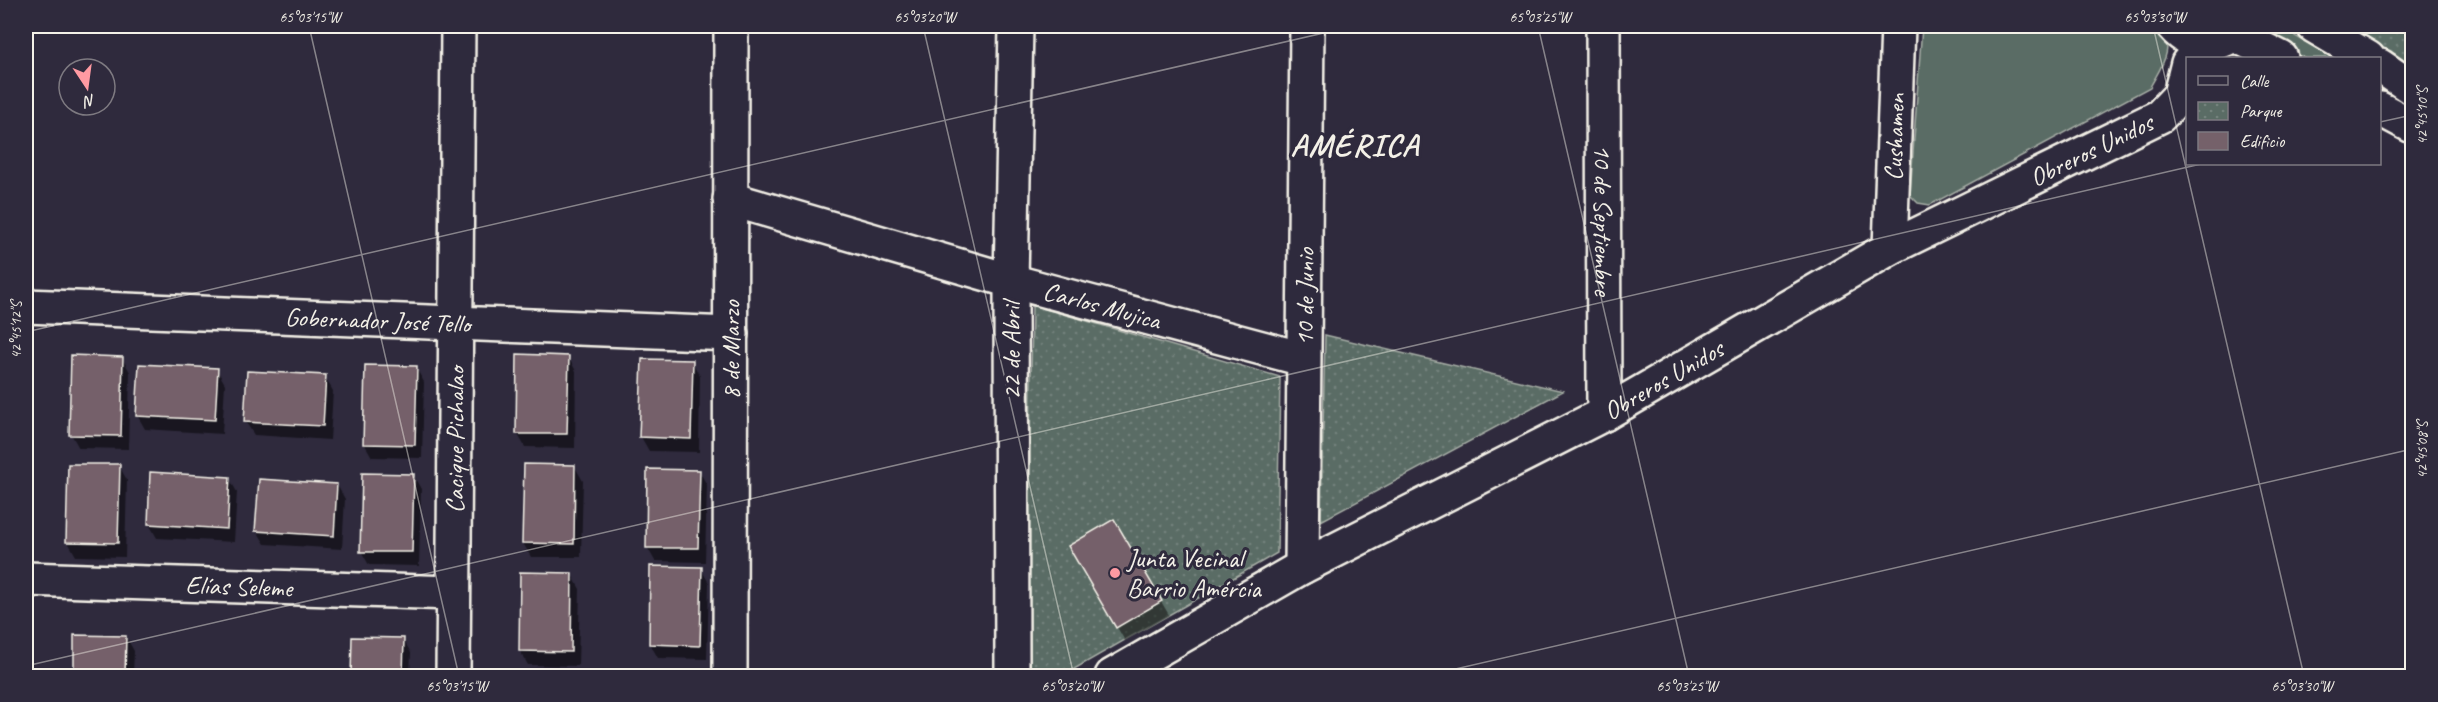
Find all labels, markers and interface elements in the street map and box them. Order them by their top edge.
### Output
text: 65°03'15"W [280,8,344,27]
text: 65°03'20"W [895,8,959,27]
text: 65°03'25"W [1510,8,1574,27]
text: 65°03'30"W [2125,8,2189,27]
north arrow [57,57,117,117]
legend [2186,57,2381,165]
text: Calle [2240,70,2269,92]
text: 42°45'10"S [2413,85,2432,145]
text: N [80,90,97,112]
street label: Cushamen [1876,91,1913,181]
text: Parque [2240,100,2282,122]
street label: Obreros Unidos [2024,105,2160,194]
district label: AMÉRICA [1290,125,1421,166]
text: Edificio [2240,130,2286,152]
street label: 10 de Septiembre [1586,144,1620,297]
street label: 10 de Junio [1288,246,1322,346]
street label: Carlos Mujica [1040,274,1166,338]
street label: 22 de Abril [995,298,1028,400]
text: 42°45'12"S [7,299,26,359]
street label: 8 de Marzo [714,299,748,399]
street label: Gobernador José Tello [284,300,474,341]
street label: Obreros Unidos [1598,331,1731,428]
street label: Cacique Pichalao [438,364,472,513]
text: 42°45'08"S [2413,419,2432,479]
place label: Junta Vecinal Barrio Amércia [1125,542,1262,605]
marker: Junta Vecinal Barrio Amércia [1108,566,1122,580]
street label: Elías Seleme [185,568,295,605]
text: 65°03'15"W [427,677,491,696]
text: 65°03'20"W [1042,677,1106,696]
text: 65°03'25"W [1657,677,1721,696]
text: 65°03'30"W [2272,677,2336,696]

